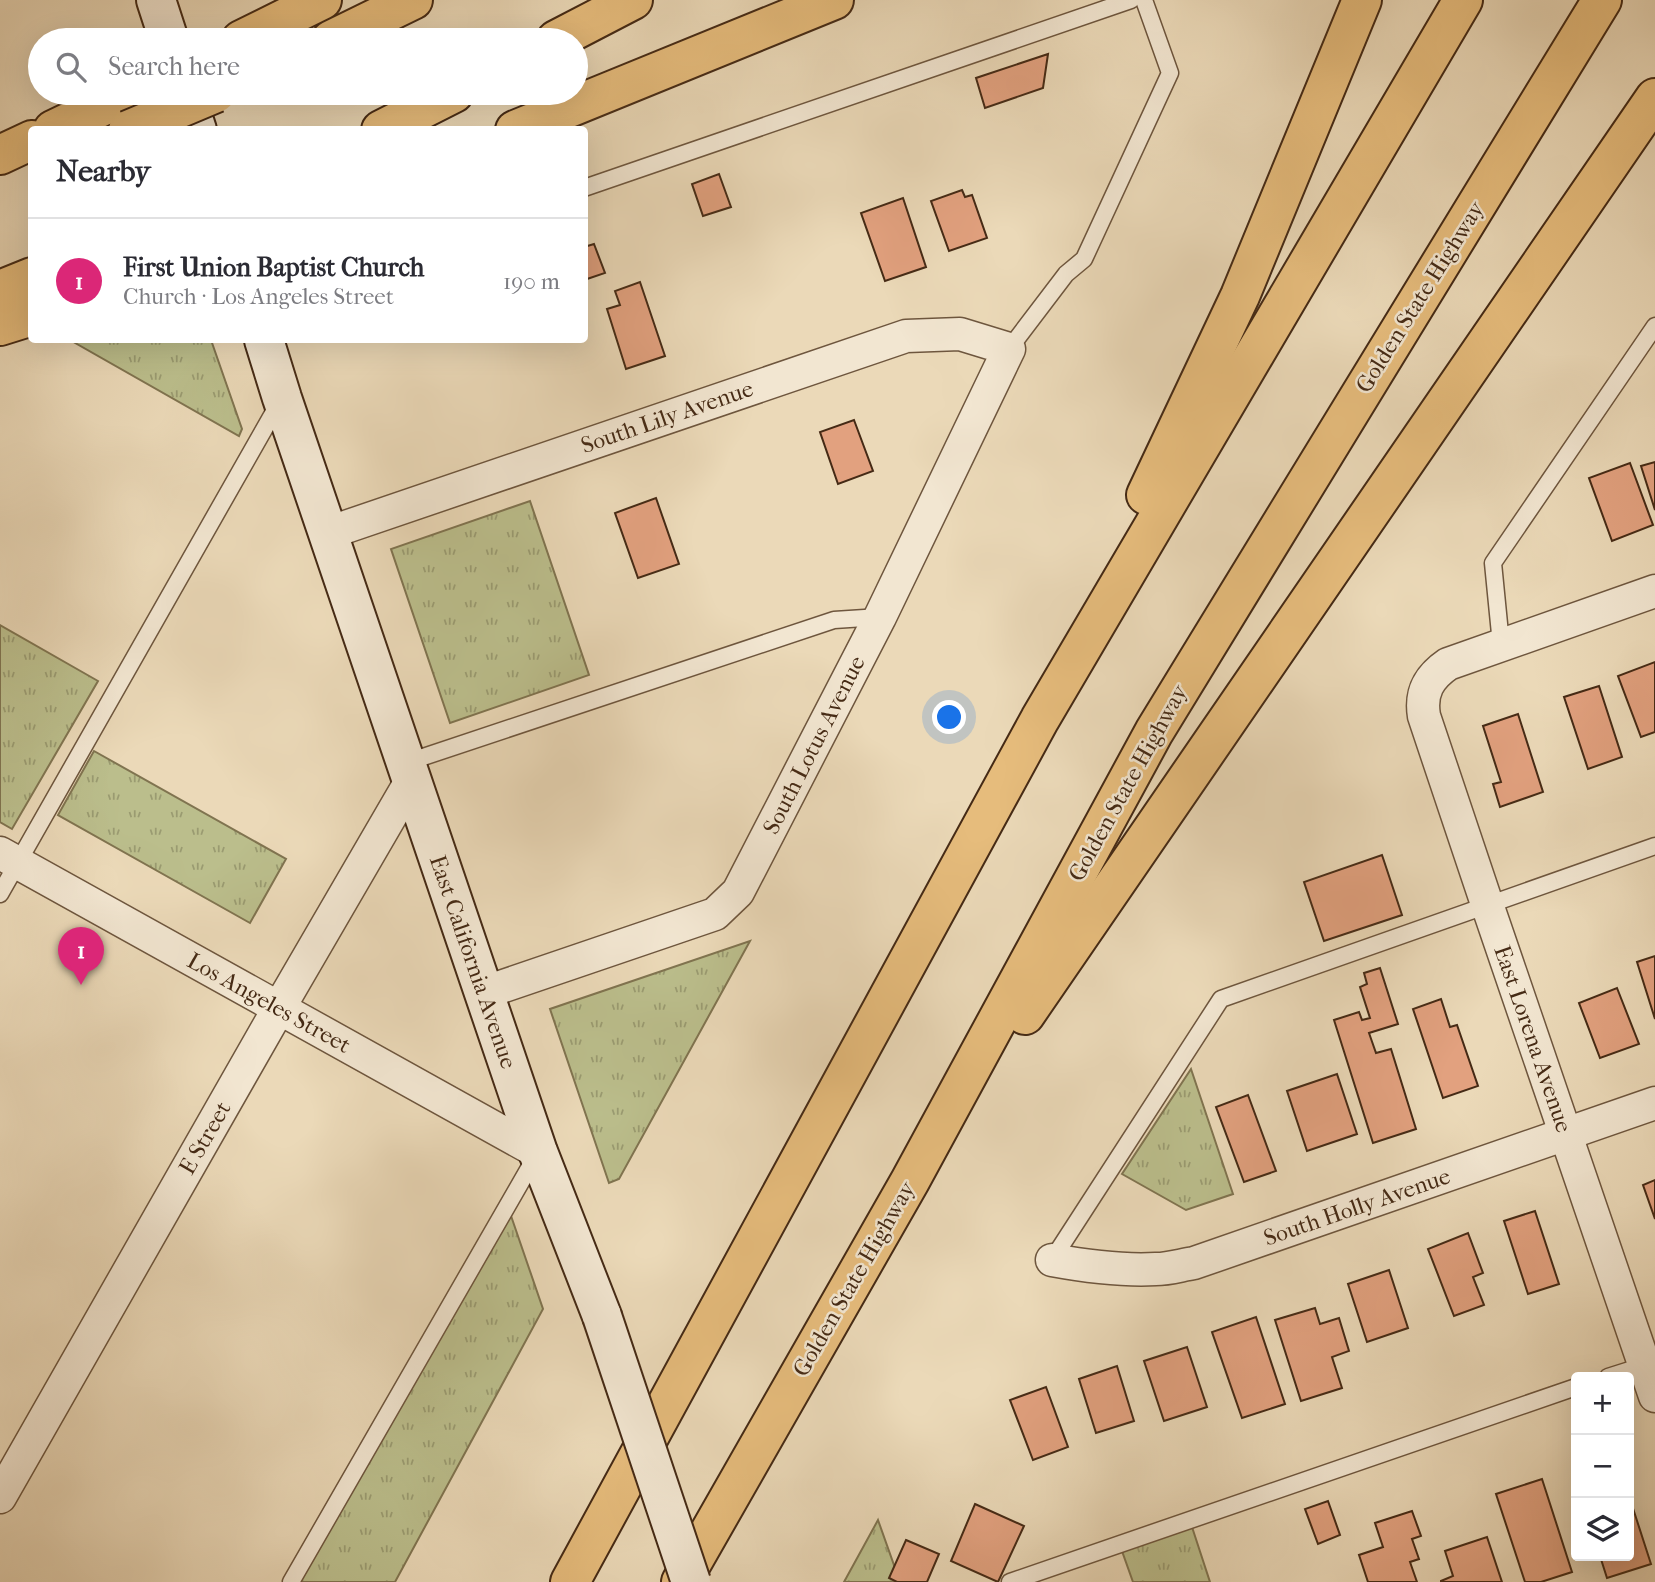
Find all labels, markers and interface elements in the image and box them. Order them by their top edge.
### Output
search box [28,28,588,105]
icon: search [52,48,90,86]
text: Search here [108,51,240,82]
text: Nearby [56,154,151,189]
street label: Golden State Highway [1350,196,1490,398]
text: First Union Baptist Church [123,252,424,283]
text: 1 [75,268,83,295]
text: 190 m [503,268,560,295]
text: Church · Los Angeles Street [123,283,394,310]
street label: South Lily Avenue [577,375,757,459]
street label: South Lotus Avenue [757,651,871,839]
street label: Golden State Highway [1063,679,1194,886]
your location [932,700,966,734]
street label: East California Avenue [424,852,522,1072]
pin: 1 [58,927,104,985]
street label: East Lorena Avenue [1488,942,1578,1136]
street label: Los Angeles Street [183,947,355,1059]
street label: E Street [173,1097,237,1179]
street label: South Holly Avenue [1260,1162,1454,1252]
street label: Golden State Highway [787,1176,921,1381]
map controls [1571,1372,1634,1561]
button: + [1571,1372,1634,1435]
button: − [1571,1435,1634,1498]
button: layers [1571,1498,1634,1561]

